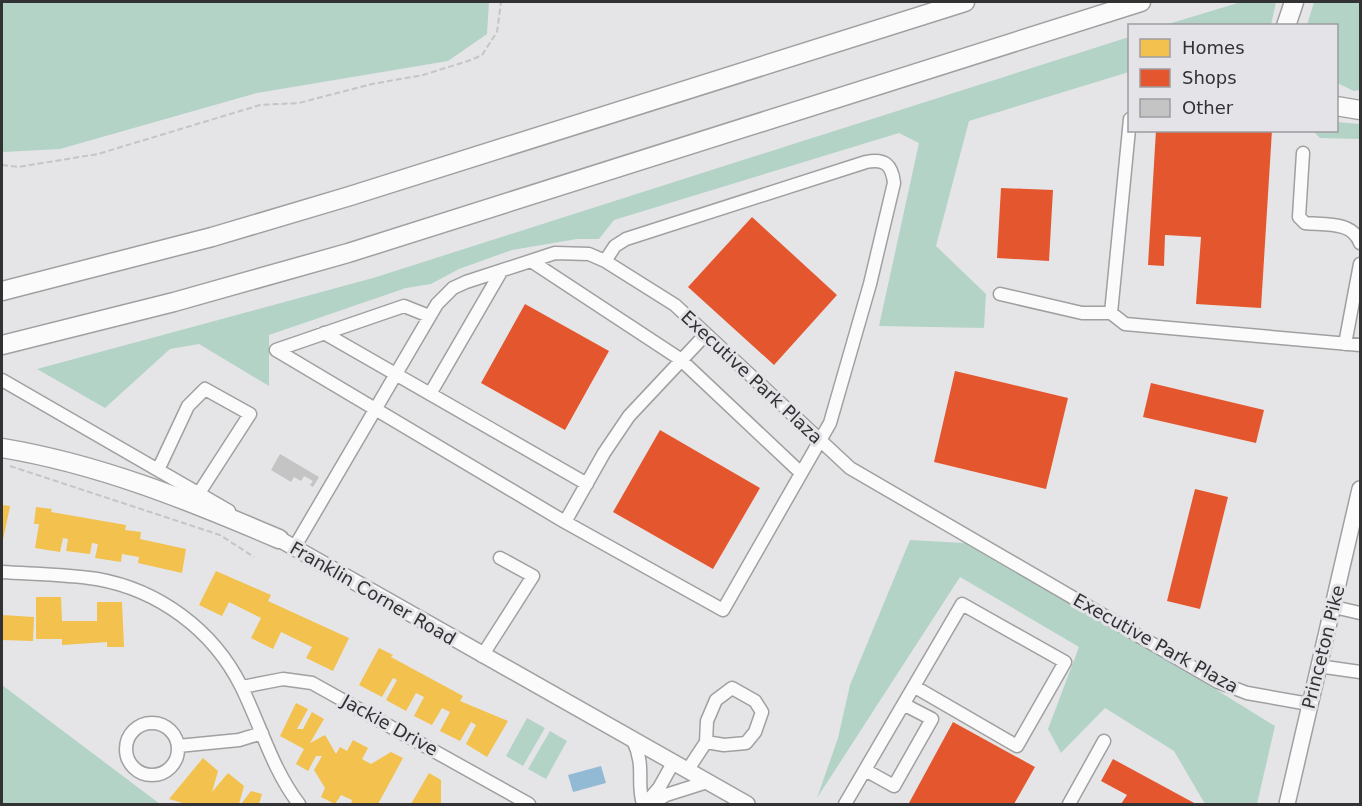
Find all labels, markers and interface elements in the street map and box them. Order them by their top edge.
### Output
legend [1128,24,1338,132]
text: Homes [1182,37,1245,58]
text: Shops [1182,67,1237,88]
text: Other [1182,97,1234,118]
street label: Executive Park Plaza [677,306,827,448]
street label: Franklin Corner Road [286,537,460,649]
street label: Princeton Pike [1297,583,1349,711]
street label: Executive Park Plaza [1070,589,1242,697]
street label: Jackie Drive [337,690,442,760]

